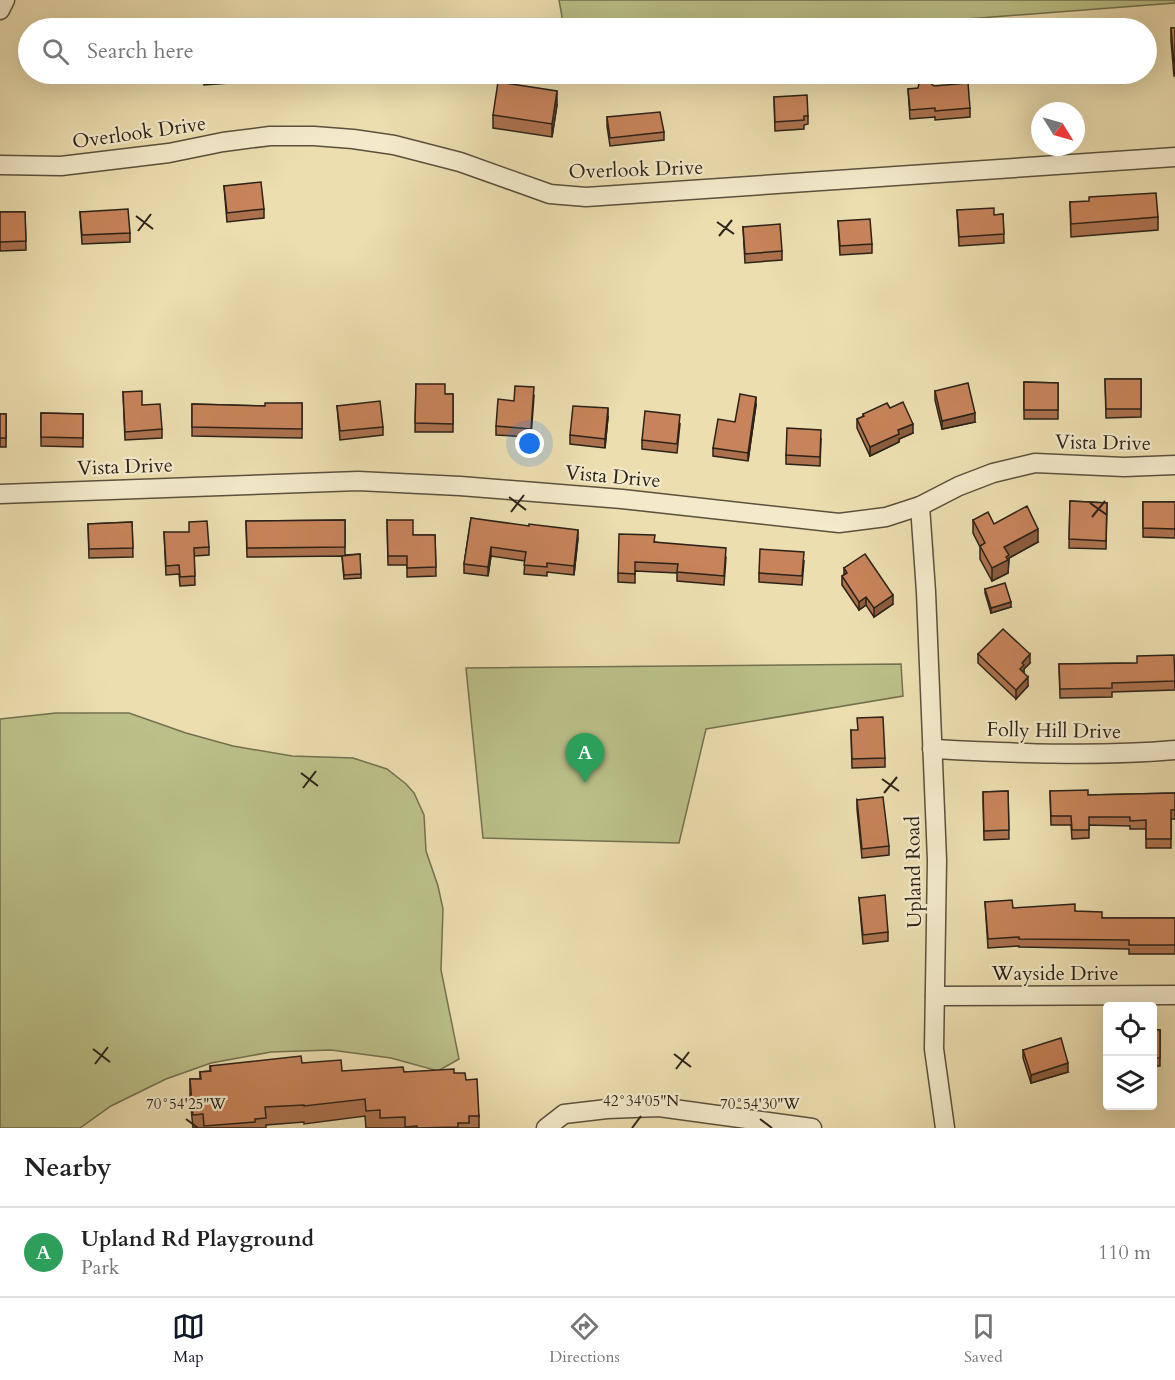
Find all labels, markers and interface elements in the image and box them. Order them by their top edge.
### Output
search box [18,18,1157,84]
icon: search [39,35,72,68]
text: Search here [87,36,194,66]
north arrow [1031,102,1085,156]
street label: Overlook Drive [70,110,208,155]
street label: Overlook Drive [568,154,704,185]
street label: Vista Drive [1055,428,1151,457]
your location [515,429,544,458]
street label: Vista Drive [77,451,173,482]
street label: Vista Drive [564,459,662,494]
street label: Folly Hill Drive [986,716,1122,745]
pin: A [566,734,604,783]
street label: Upland Road [899,815,928,928]
street label: Wayside Drive [990,960,1119,987]
map controls [1103,1002,1157,1110]
button: locate [1103,1002,1157,1056]
button: layers [1103,1056,1157,1110]
text: 42°34'05"N [603,1091,679,1111]
text: 70°54'25"W [146,1094,226,1114]
text: 70°54'30"W [720,1094,800,1114]
text: Nearby [24,1150,112,1185]
text: Upland Rd Playground [81,1224,314,1254]
text: A [36,1239,51,1266]
text: 110 m [1098,1239,1151,1266]
text: Park [81,1254,119,1281]
tab: Map [172,1310,205,1368]
tab: Directions [549,1310,620,1368]
tab: Saved [964,1310,1003,1368]

